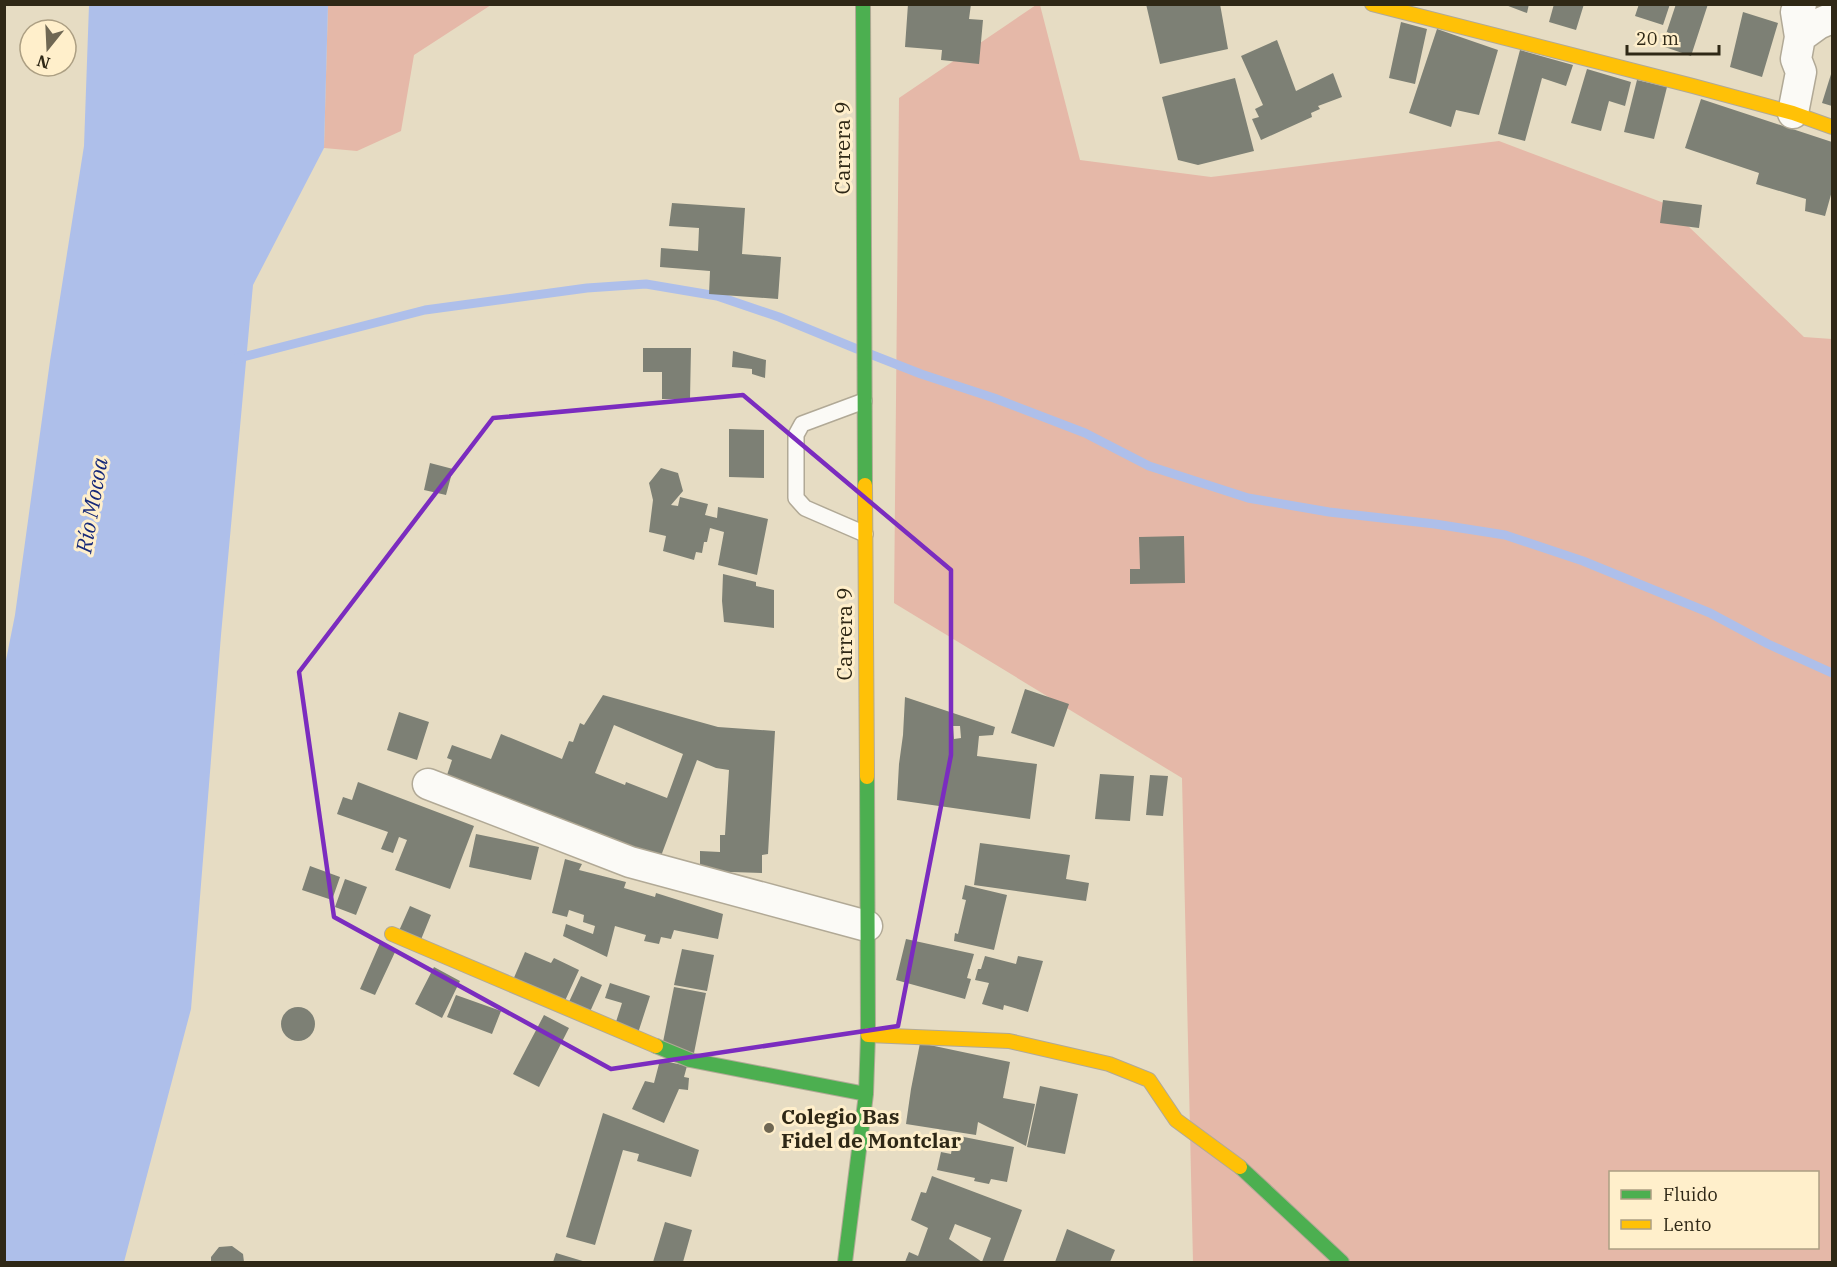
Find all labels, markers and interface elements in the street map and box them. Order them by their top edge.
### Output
north arrow [18,18,78,78]
scale bar [1627,18,1718,56]
text: 20 m [1636,27,1679,50]
text: N [34,51,52,74]
street label: Carrera 9 [828,102,856,195]
water label: Río Mocoa [68,455,114,556]
street label: Carrera 9 [830,588,858,681]
place label: Colegio Bas Fidel de Montclar [781,1102,962,1154]
marker: Colegio Bas Fidel de Montclar [762,1121,776,1135]
legend [1609,1171,1819,1249]
text: Fluido [1663,1183,1718,1206]
text: Lento [1663,1213,1711,1236]

